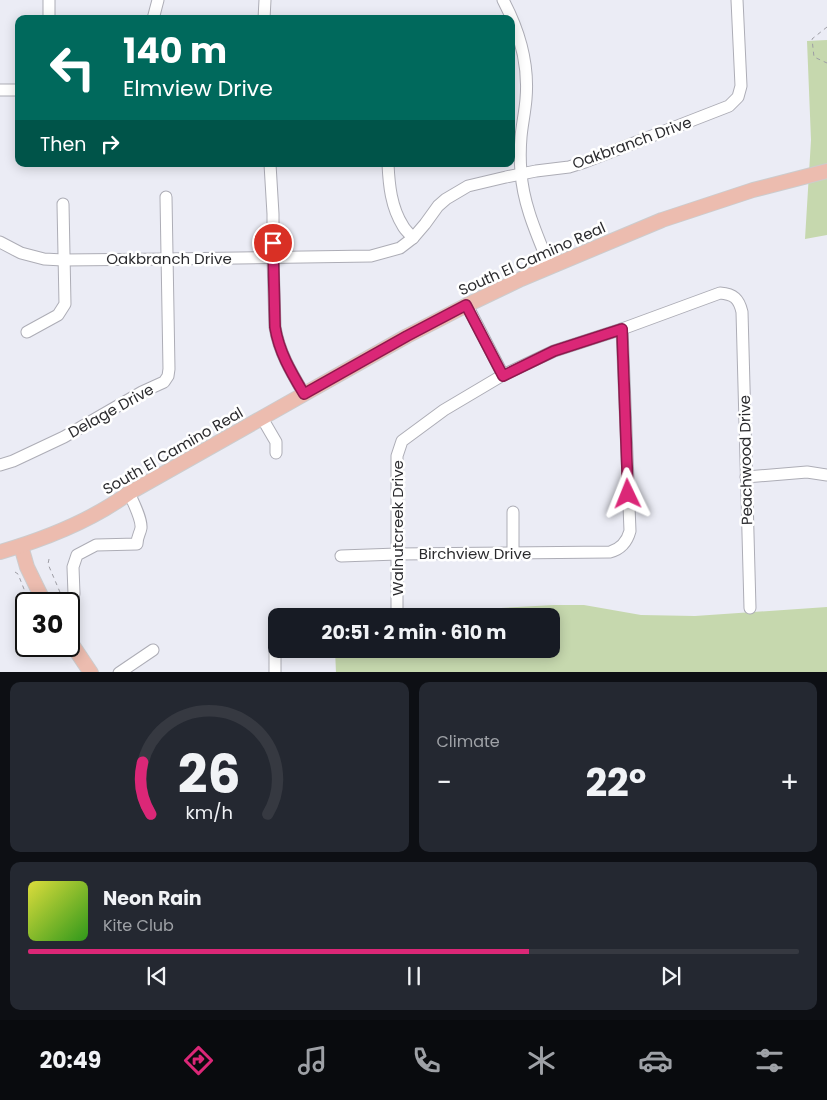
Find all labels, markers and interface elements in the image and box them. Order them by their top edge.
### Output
text: 140 m [123,26,227,75]
icon: left [40,35,105,100]
text: Elmview Drive [123,73,273,104]
street label: Oakbranch Drive [569,111,694,174]
icon: right [96,130,124,158]
text: Then [40,131,86,158]
street label: South El Camino Real [455,217,609,300]
pin [252,222,294,264]
icon: arrive [259,229,287,257]
street label: Oakbranch Drive [106,248,232,269]
street label: Delage Drive [64,378,157,443]
street label: Peachwood Drive [734,395,757,525]
street label: South El Camino Real [99,402,247,499]
street label: Walnutcreek Drive [387,460,408,596]
position arrow [601,467,653,519]
street label: Birchview Drive [419,543,531,564]
speed limit sign: 30 [15,592,80,657]
text: 20:51 · 2 min · 610 m [322,619,506,646]
text: Climate [437,730,500,753]
text: 26 [178,738,241,811]
text: 22° [585,756,646,809]
text: − [437,763,452,802]
text: + [780,763,799,802]
text: km/h [185,800,233,825]
text: Neon Rain [103,885,202,912]
text: Kite Club [103,914,174,937]
icon: previous [143,962,171,990]
icon: pause [400,962,428,990]
icon: next [657,962,685,990]
icon: directions [181,1043,216,1078]
icon: music [295,1043,330,1078]
icon: phone [409,1043,444,1078]
icon: climate [524,1043,559,1078]
icon: car [638,1043,673,1078]
icon: filters [752,1043,787,1078]
text: 20:49 [40,1045,101,1076]

